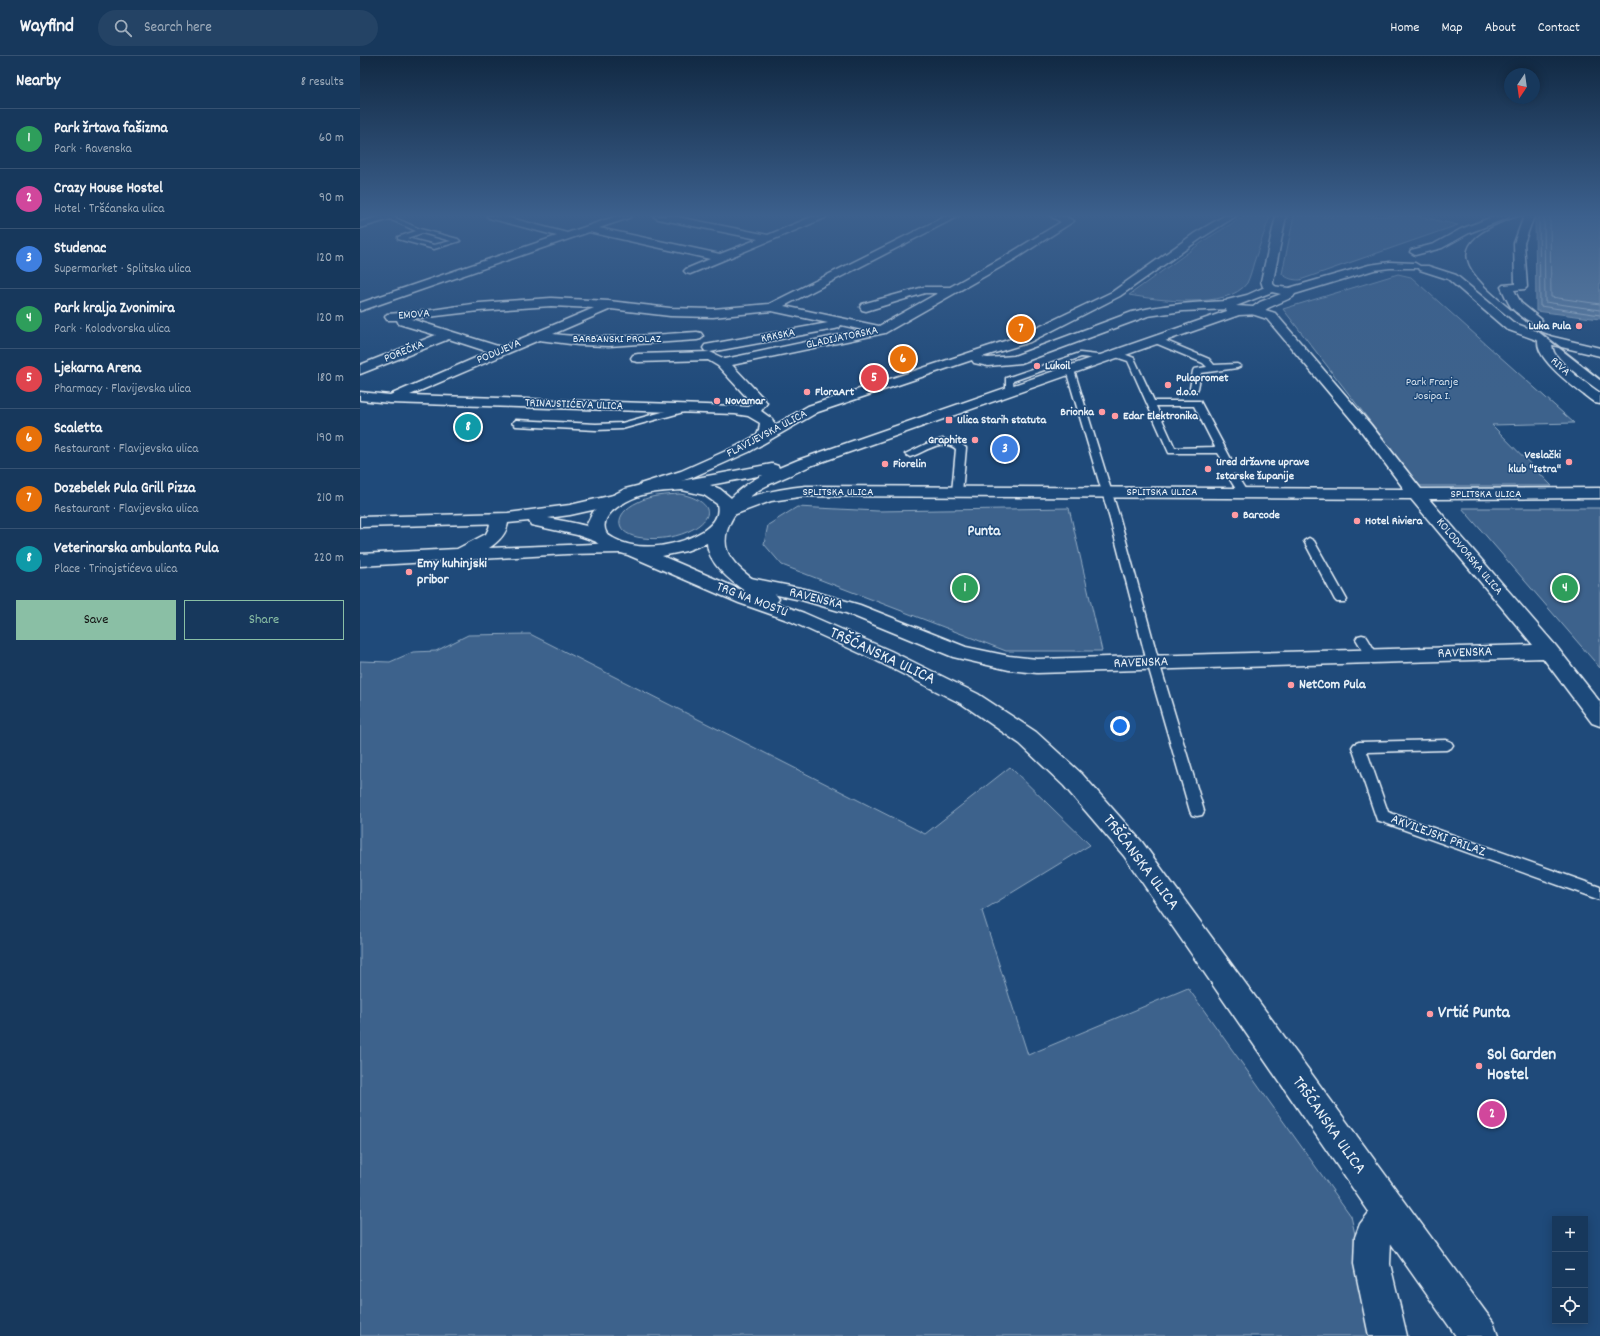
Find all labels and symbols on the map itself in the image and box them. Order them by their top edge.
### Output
north arrow [1504,68,1540,104]
street label: EMOVA [397,305,431,325]
pin: 7 [1008,314,1034,344]
place label: Luka Pula [1529,318,1572,335]
marker: Luka Pula [1574,321,1584,331]
street label: GLADIJATORSKA [804,322,880,354]
street label: KRKSKA [760,324,797,348]
street label: BARBANSKI PROLAZ [573,331,662,348]
street label: PODUJEVA [474,335,524,369]
street label: POREČKA [382,336,427,368]
pin: 6 [890,344,916,374]
street label: RIVA [1546,353,1574,381]
place label: Lukoil [1045,358,1071,375]
marker: Lukoil [1032,361,1042,371]
pin: 5 [861,363,887,393]
place label: Pulapromet d.o.o. [1176,370,1229,401]
park label: Park Franje Josipa I. [1406,374,1458,405]
marker: Pulapromet d.o.o. [1163,380,1173,390]
place label: FloraArt [815,384,855,401]
marker: FloraArt [802,387,812,397]
place label: Novamar [725,393,766,410]
street label: TRINAJSTIĆEVA ULICA [525,395,624,415]
marker: Novamar [712,396,722,406]
place label: Brionka [1060,404,1095,421]
street label: FLAVIJEVSKA ULICA [724,405,811,462]
marker: Brionka [1097,407,1107,417]
place label: Edar Elektronika [1123,408,1199,425]
marker: Edar Elektronika [1110,411,1120,421]
pin: 8 [455,412,481,442]
place label: Ulica Starih statuta [957,412,1047,429]
marker: Ulica Starih statuta [944,415,954,425]
place label: Graphite [928,432,968,449]
pin: 3 [992,434,1018,464]
marker: Graphite [970,435,980,445]
place label: Veslački klub "Istra" [1508,447,1562,478]
place label: Ured državne uprave Istarske županije [1216,454,1310,485]
place label: Fiorelin [893,456,927,473]
marker: Veslački klub "Istra" [1564,457,1574,467]
marker: Fiorelin [880,459,890,469]
marker: Ured državne uprave Istarske županije [1203,464,1213,474]
street label: SPLITSKA ULICA [802,484,874,501]
street label: SPLITSKA ULICA [1126,484,1198,501]
street label: SPLITSKA ULICA [1450,486,1522,503]
place label: Barcode [1243,507,1281,524]
marker: Barcode [1230,510,1240,520]
place label: Hotel Riviera [1365,513,1424,530]
street label: KOLODVORSKA ULICA [1432,515,1507,600]
marker: Hotel Riviera [1352,516,1362,526]
district label: Punta [968,521,1001,543]
place label: Emy kuhinjski pribor [417,554,487,590]
marker: Emy kuhinjski pribor [404,567,414,577]
pin: 1 [952,573,978,603]
pin: 4 [1552,573,1578,603]
street label: TRG NA MOSTU [713,577,791,623]
street label: RAVENSKA [787,583,845,615]
street label: TRŠĆANSKA ULICA [825,622,939,692]
street label: RAVENSKA [1437,642,1493,664]
street label: RAVENSKA [1113,652,1169,674]
place label: NetCom Pula [1299,675,1367,695]
marker: NetCom Pula [1286,680,1296,690]
your location [1110,716,1130,736]
street label: TRŠĆANSKA ULICA [1096,810,1184,916]
street label: AKVILEJSKI PRILAZ [1388,810,1489,863]
place label: Vrtić Punta [1438,1002,1511,1026]
marker: Vrtić Punta [1425,1009,1435,1019]
place label: Sol Garden Hostel [1487,1044,1556,1088]
marker: Sol Garden Hostel [1474,1061,1484,1071]
street label: TRŠĆANSKA ULICA [1285,1072,1371,1180]
pin: 2 [1479,1099,1505,1129]

